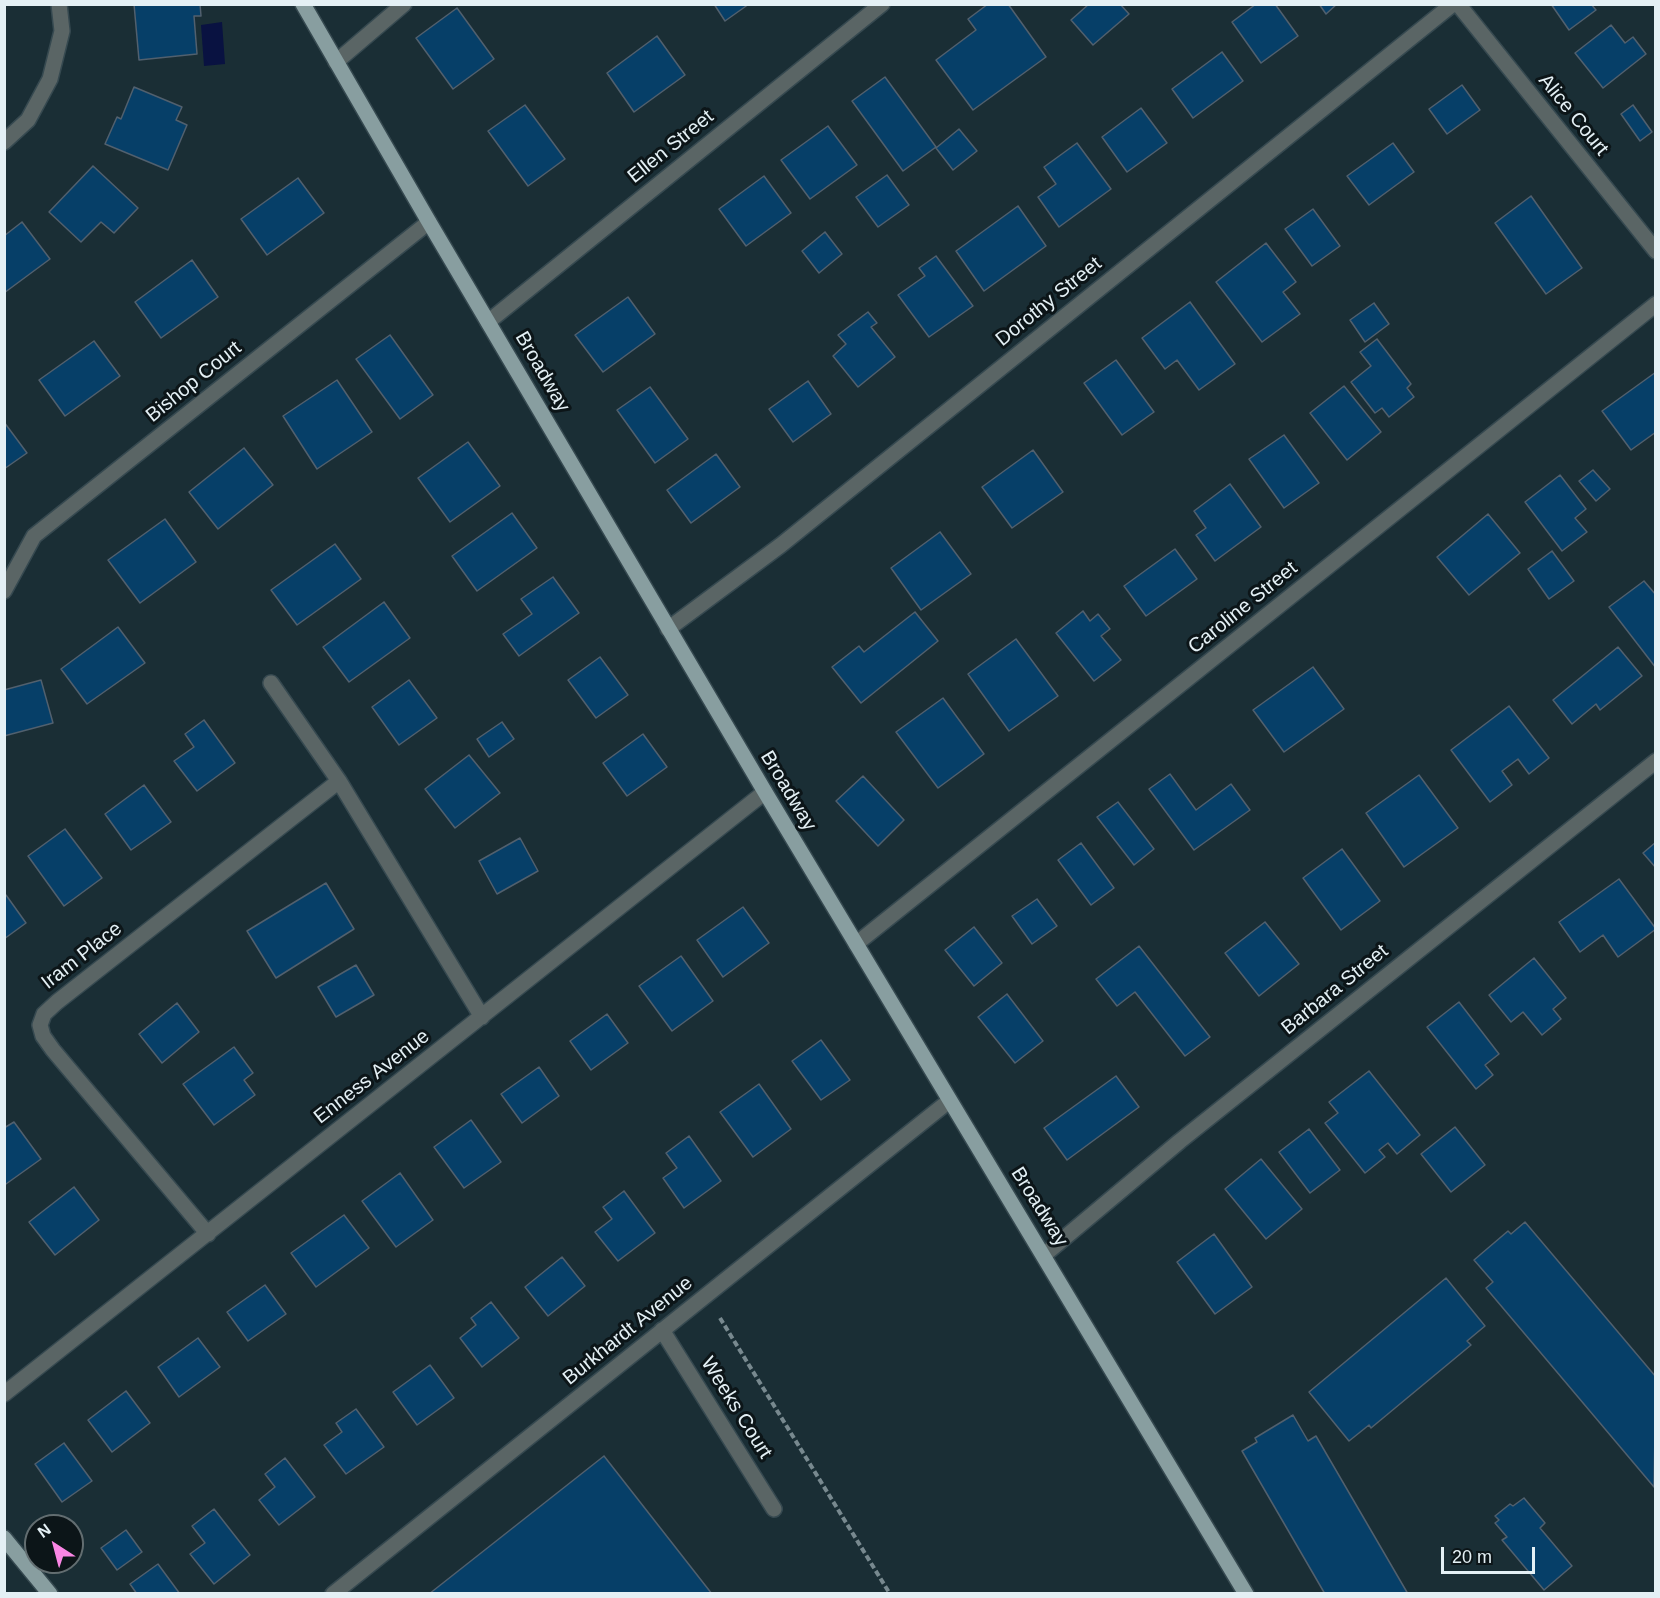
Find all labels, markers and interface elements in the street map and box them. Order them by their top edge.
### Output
street label: Alice Court [1533,69,1613,161]
street label: Ellen Street [623,105,719,189]
street label: Dorothy Street [991,252,1107,352]
street label: Broadway [509,327,575,417]
street label: Bishop Court [142,336,246,428]
street label: Caroline Street [1184,557,1302,659]
street label: Broadway [755,747,821,835]
street label: Iram Place [37,917,127,995]
street label: Barbara Street [1277,940,1393,1040]
street label: Enness Avenue [310,1025,434,1129]
street label: Broadway [1005,1163,1073,1251]
street label: Burkhardt Avenue [558,1271,698,1391]
street label: Weeks Court [695,1353,777,1463]
north arrow [24,1514,84,1574]
text: N [35,1520,54,1541]
scale bar [1444,1535,1538,1573]
text: 20 m [1452,1547,1492,1567]

